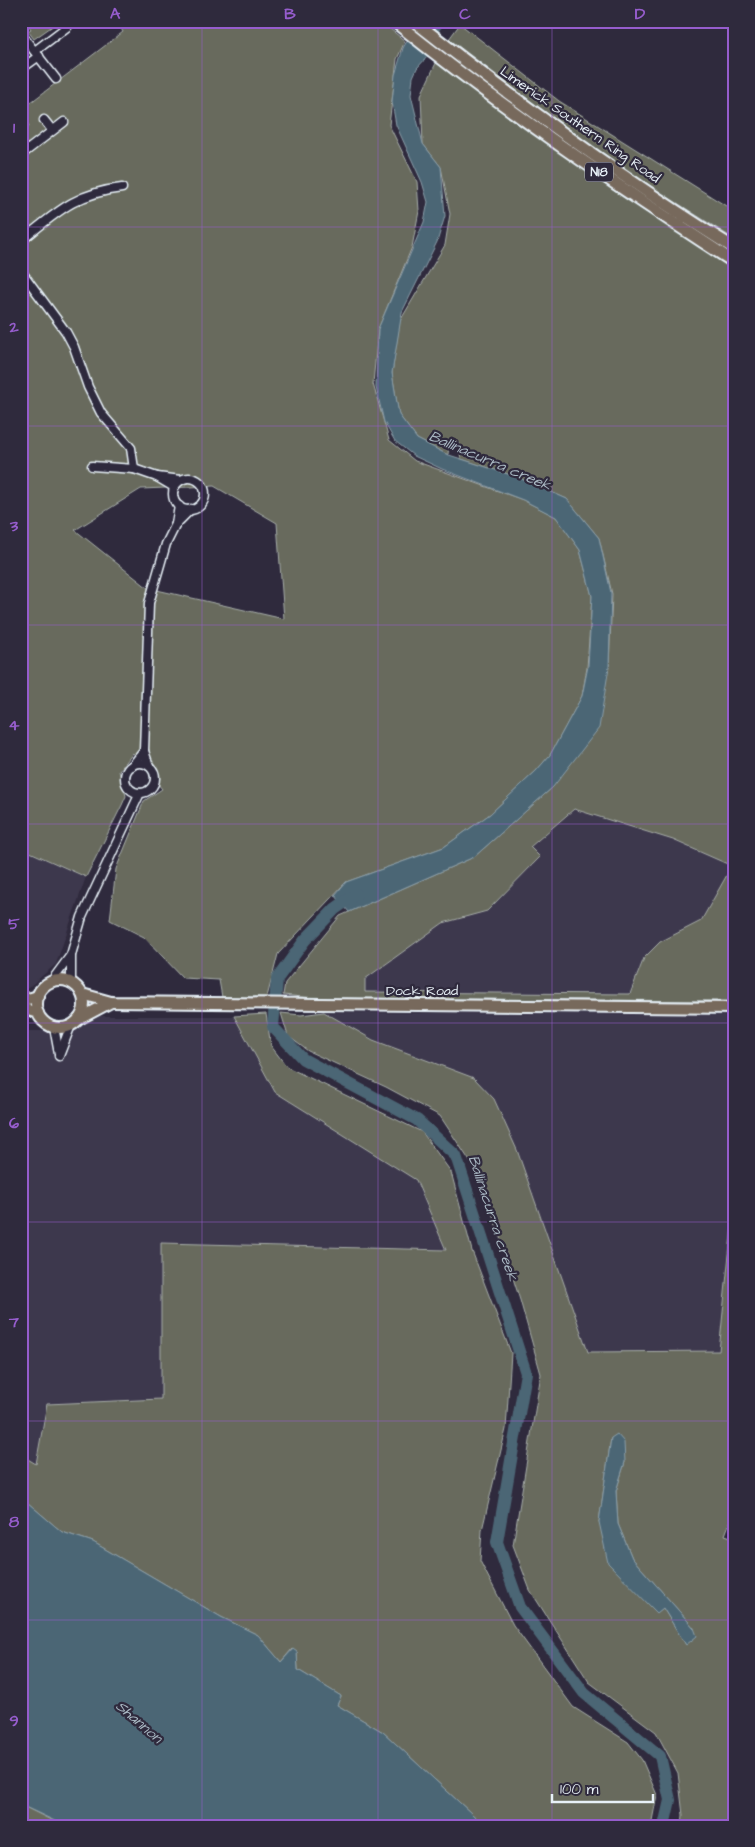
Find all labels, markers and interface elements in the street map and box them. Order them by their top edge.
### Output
text: A [110,3,121,25]
text: B [284,3,296,25]
text: C [459,3,471,25]
text: D [635,3,646,25]
street label: Limerick Southern Ring Road [496,62,664,188]
text: 1 [13,117,16,139]
road number: N18 [585,162,613,182]
text: 2 [8,316,19,338]
water label: Ballinacurra creek [426,426,555,497]
text: 3 [9,515,19,537]
text: 4 [9,714,20,736]
text: 5 [8,913,20,935]
street label: Dock Road [386,981,458,1001]
text: 6 [9,1112,19,1134]
water label: Ballinacurra creek [463,1152,523,1284]
text: 7 [8,1311,19,1333]
text: 8 [9,1511,20,1533]
water label: Shannon [111,1696,168,1749]
text: 9 [9,1710,19,1732]
scale bar [552,1772,654,1804]
text: 100 m [560,1779,599,1800]

